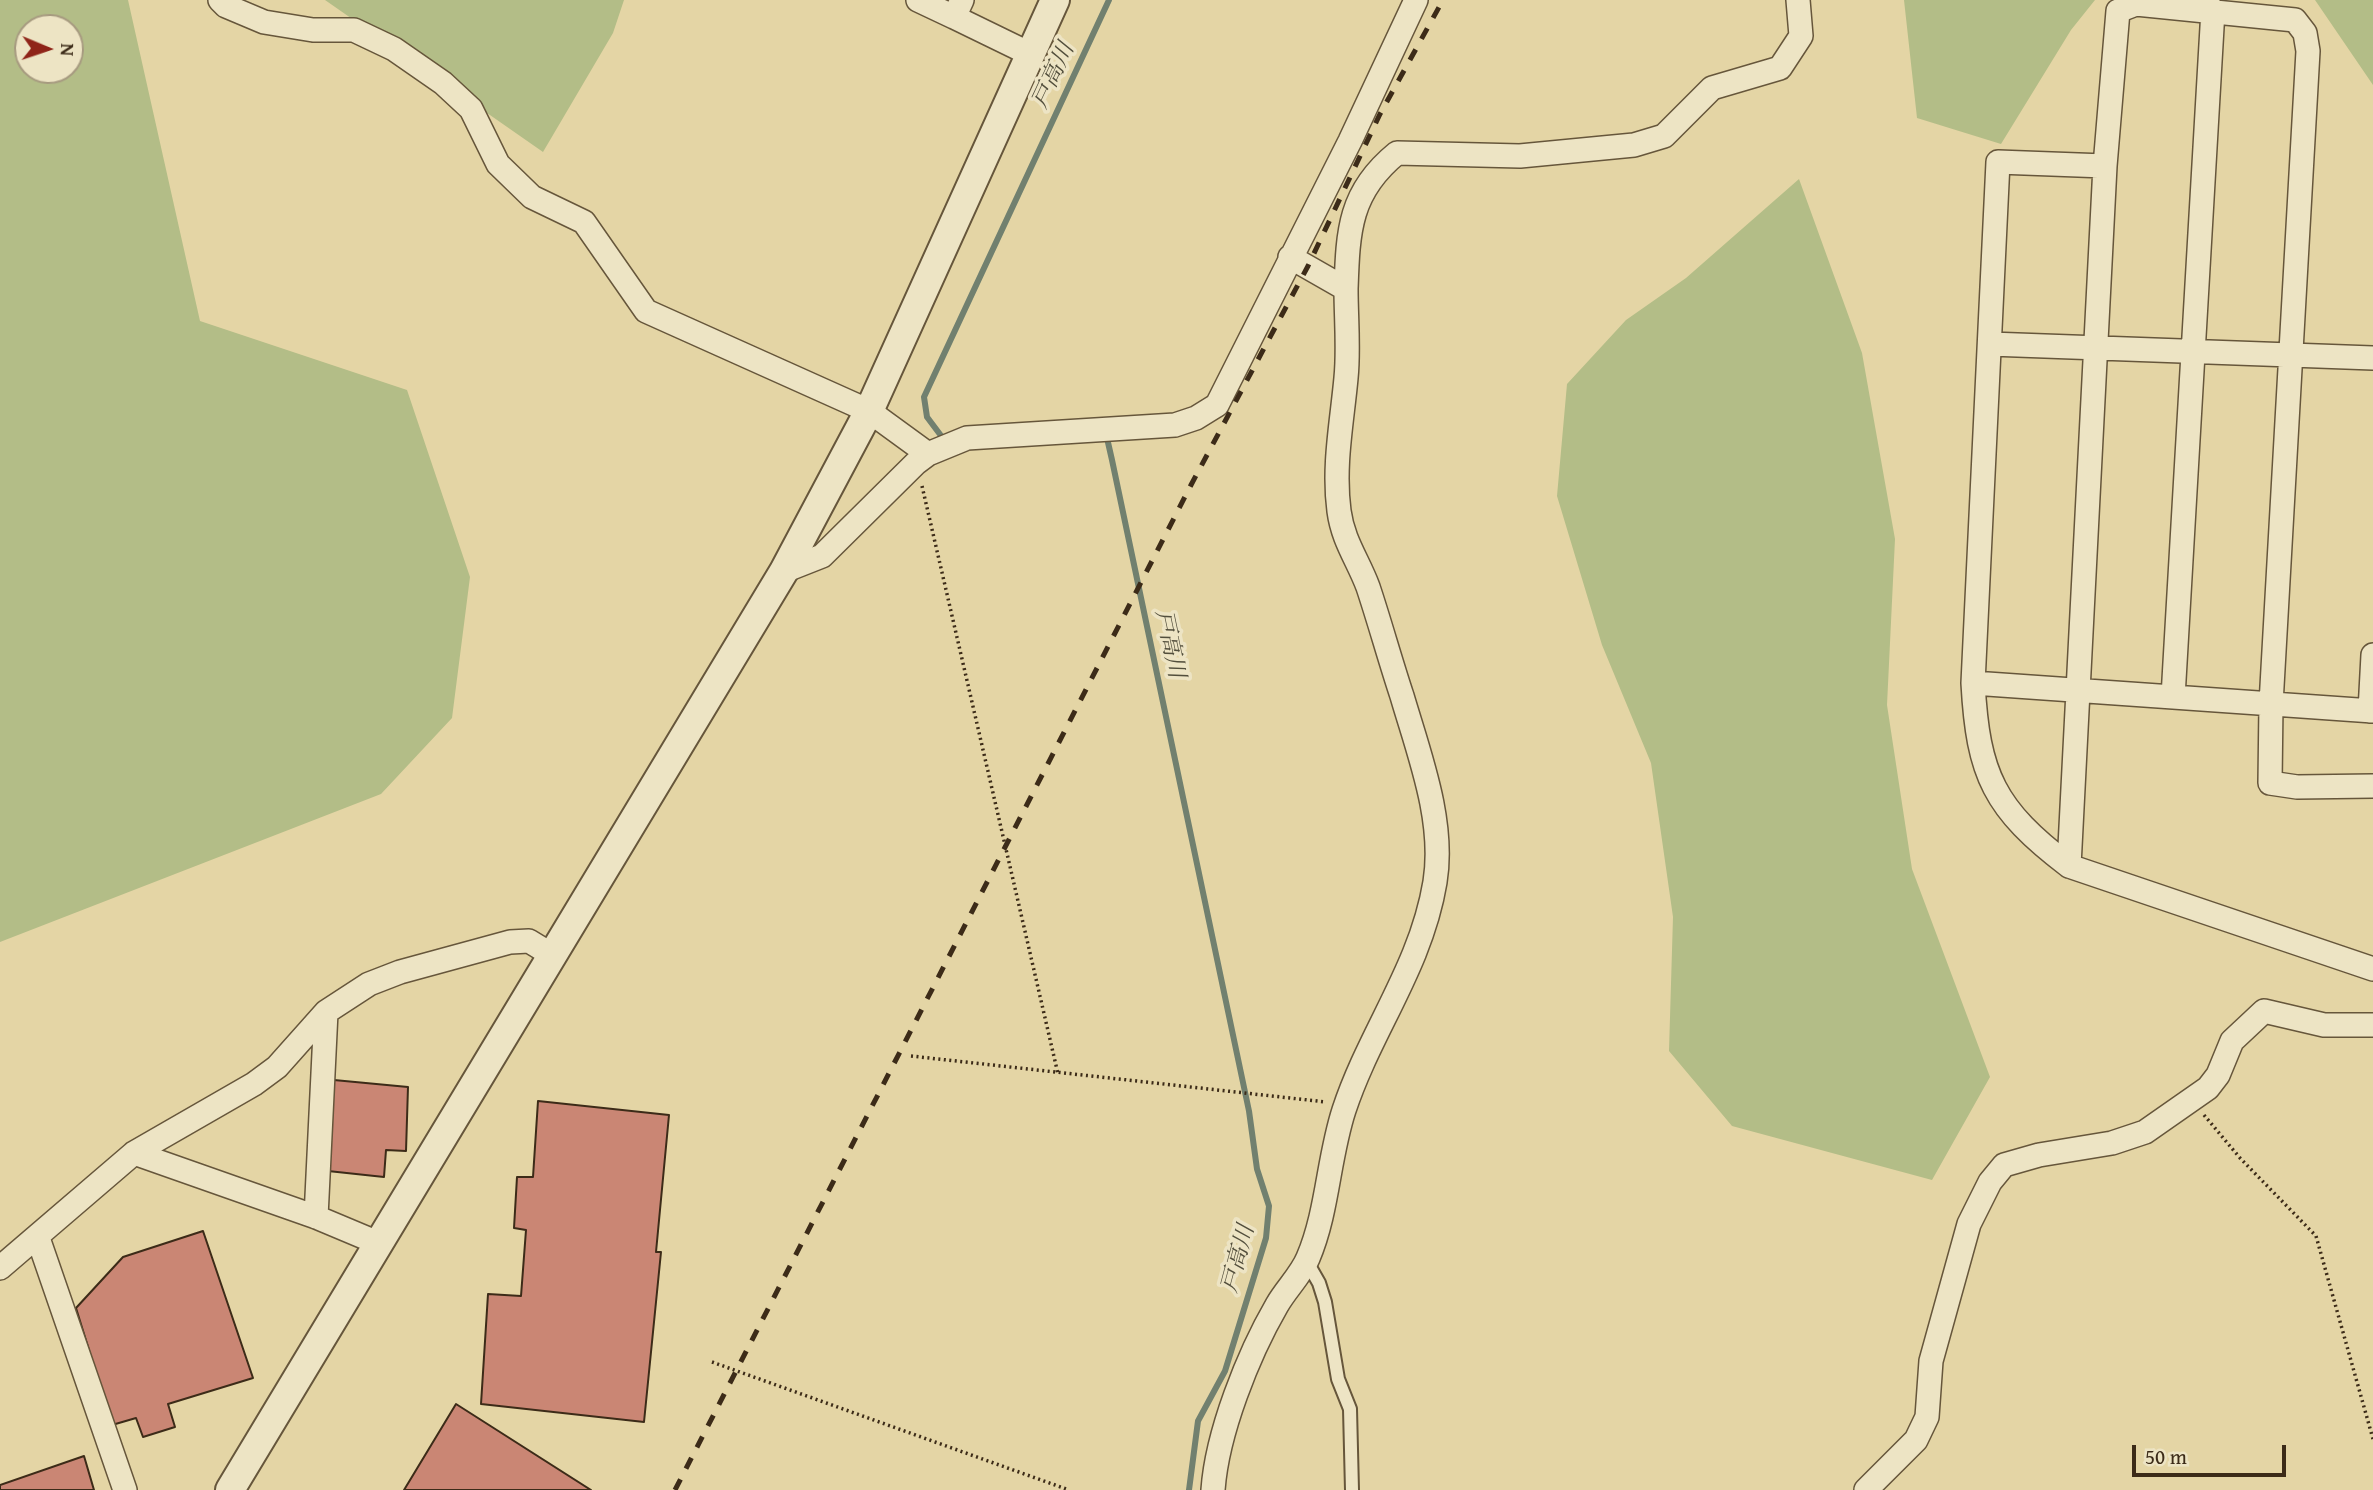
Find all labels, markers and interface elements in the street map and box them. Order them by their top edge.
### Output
north arrow [14,14,84,84]
water label: 戸高川 [1027,39,1081,113]
text: N [54,43,82,56]
water label: 戸高川 [1148,607,1190,681]
water label: 戸高川 [1217,1222,1261,1296]
scale bar [2135,1430,2289,1474]
text: 50 m [2145,1441,2187,1472]

